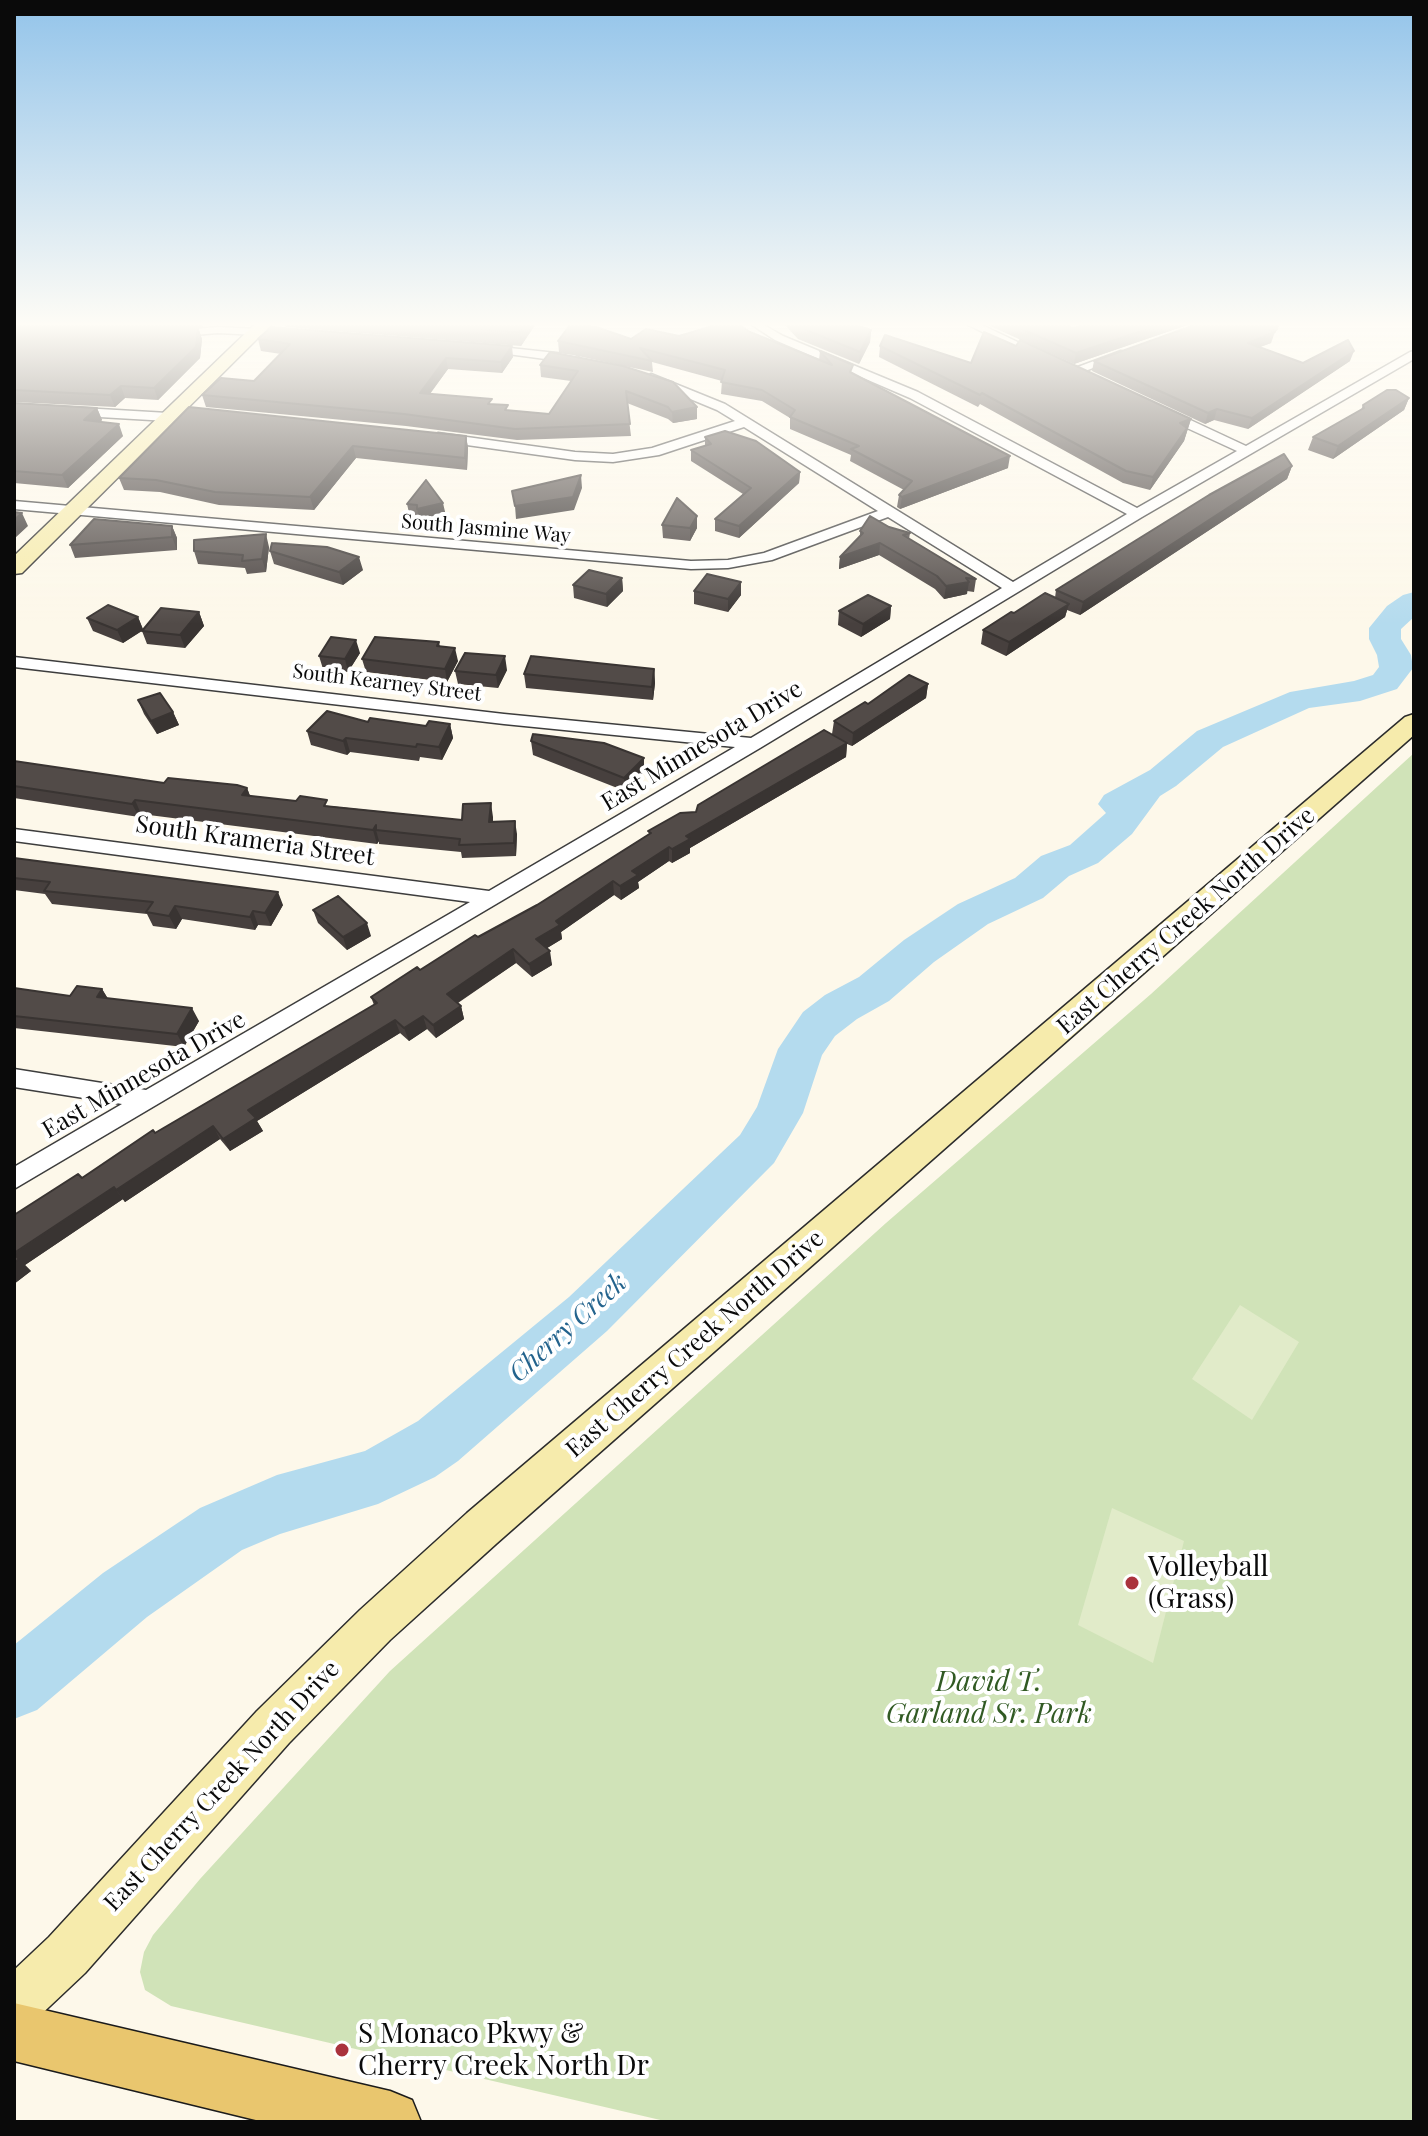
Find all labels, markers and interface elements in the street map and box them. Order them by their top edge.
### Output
street label: South Jasmine Way [400,510,572,548]
street label: South Kearney Street [291,660,483,706]
street label: East Minnesota Drive [596,675,808,817]
street label: East Cherry Creek North Drive [1051,801,1321,1041]
street label: South Krameria Street [134,810,376,872]
street label: East Minnesota Drive [37,1005,251,1145]
street label: East Cherry Creek North Drive [560,1224,830,1464]
water label: Cherry Creek [503,1267,633,1389]
place label: Volleyball (Grass) [1148,1550,1268,1616]
marker: Volleyball (Grass) [1123,1574,1141,1592]
street label: East Cherry Creek North Drive [98,1655,346,1917]
park label: David T. Garland Sr. Park [886,1665,1092,1731]
place label: S Monaco Pkwy & Cherry Creek North Dr [358,2017,649,2083]
marker: S Monaco Pkwy & Cherry Creek North Dr [333,2041,351,2059]

